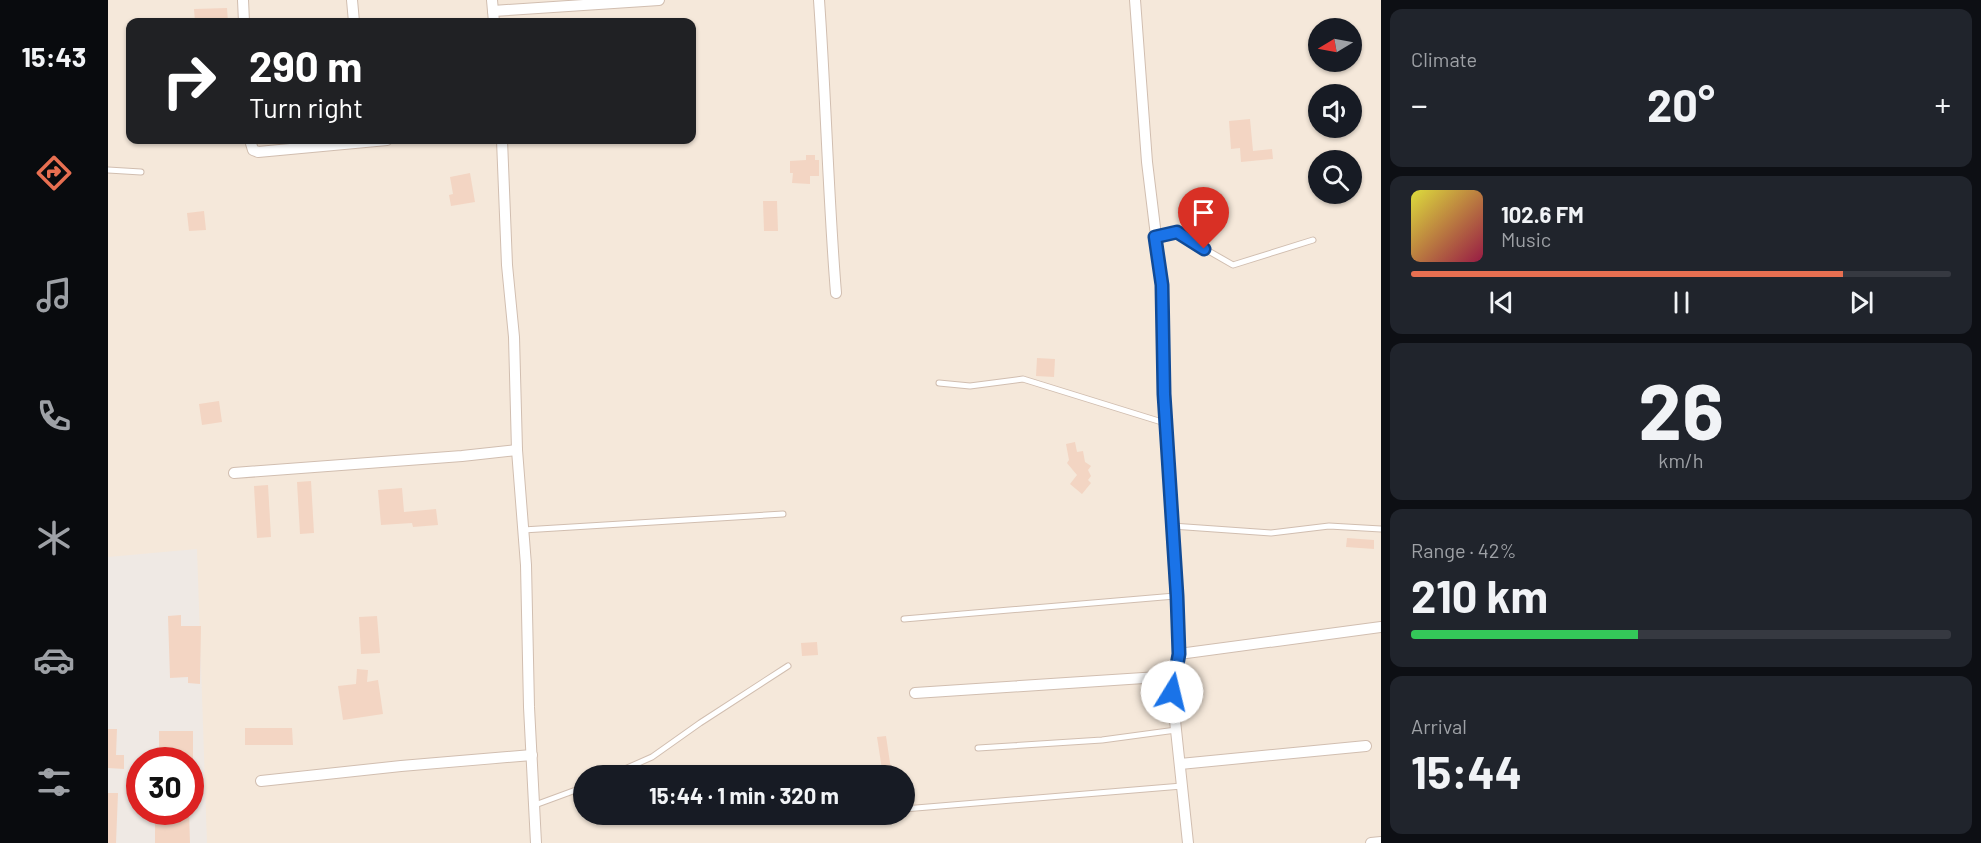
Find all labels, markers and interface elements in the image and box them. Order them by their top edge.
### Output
north arrow [1308,18,1362,72]
map controls [1308,18,1362,204]
text: 15:43 [22,40,86,72]
text: 290 m [249,40,362,90]
icon: right [150,42,228,120]
text: Climate [1411,47,1477,71]
text: 20° [1647,77,1715,131]
button: sound [1308,84,1362,138]
text: − [1411,84,1428,124]
text: + [1935,84,1951,124]
text: Turn right [249,91,363,123]
button: search [1308,150,1362,204]
icon: directions [33,152,75,194]
pin [1178,187,1229,249]
icon: arrive [1187,196,1220,229]
text: 102.6 FM [1501,201,1584,227]
text: Music [1501,227,1551,251]
icon: music [33,274,75,316]
icon: previous [1485,286,1518,319]
icon: pause [1665,286,1698,319]
icon: next [1845,286,1878,319]
text: 26 [1638,362,1724,456]
icon: phone [33,395,75,437]
text: km/h [1658,448,1704,472]
icon: climate [33,517,75,559]
text: Range · 42% [1411,538,1517,562]
text: 210 km [1411,568,1548,622]
icon: car [33,639,75,681]
position arrow [1140,660,1204,724]
text: Arrival [1411,714,1467,738]
text: 15:44 [1411,744,1522,798]
speed limit sign: 30 [126,747,204,825]
icon: filters [33,761,75,803]
text: 15:44 · 1 min · 320 m [649,782,839,808]

